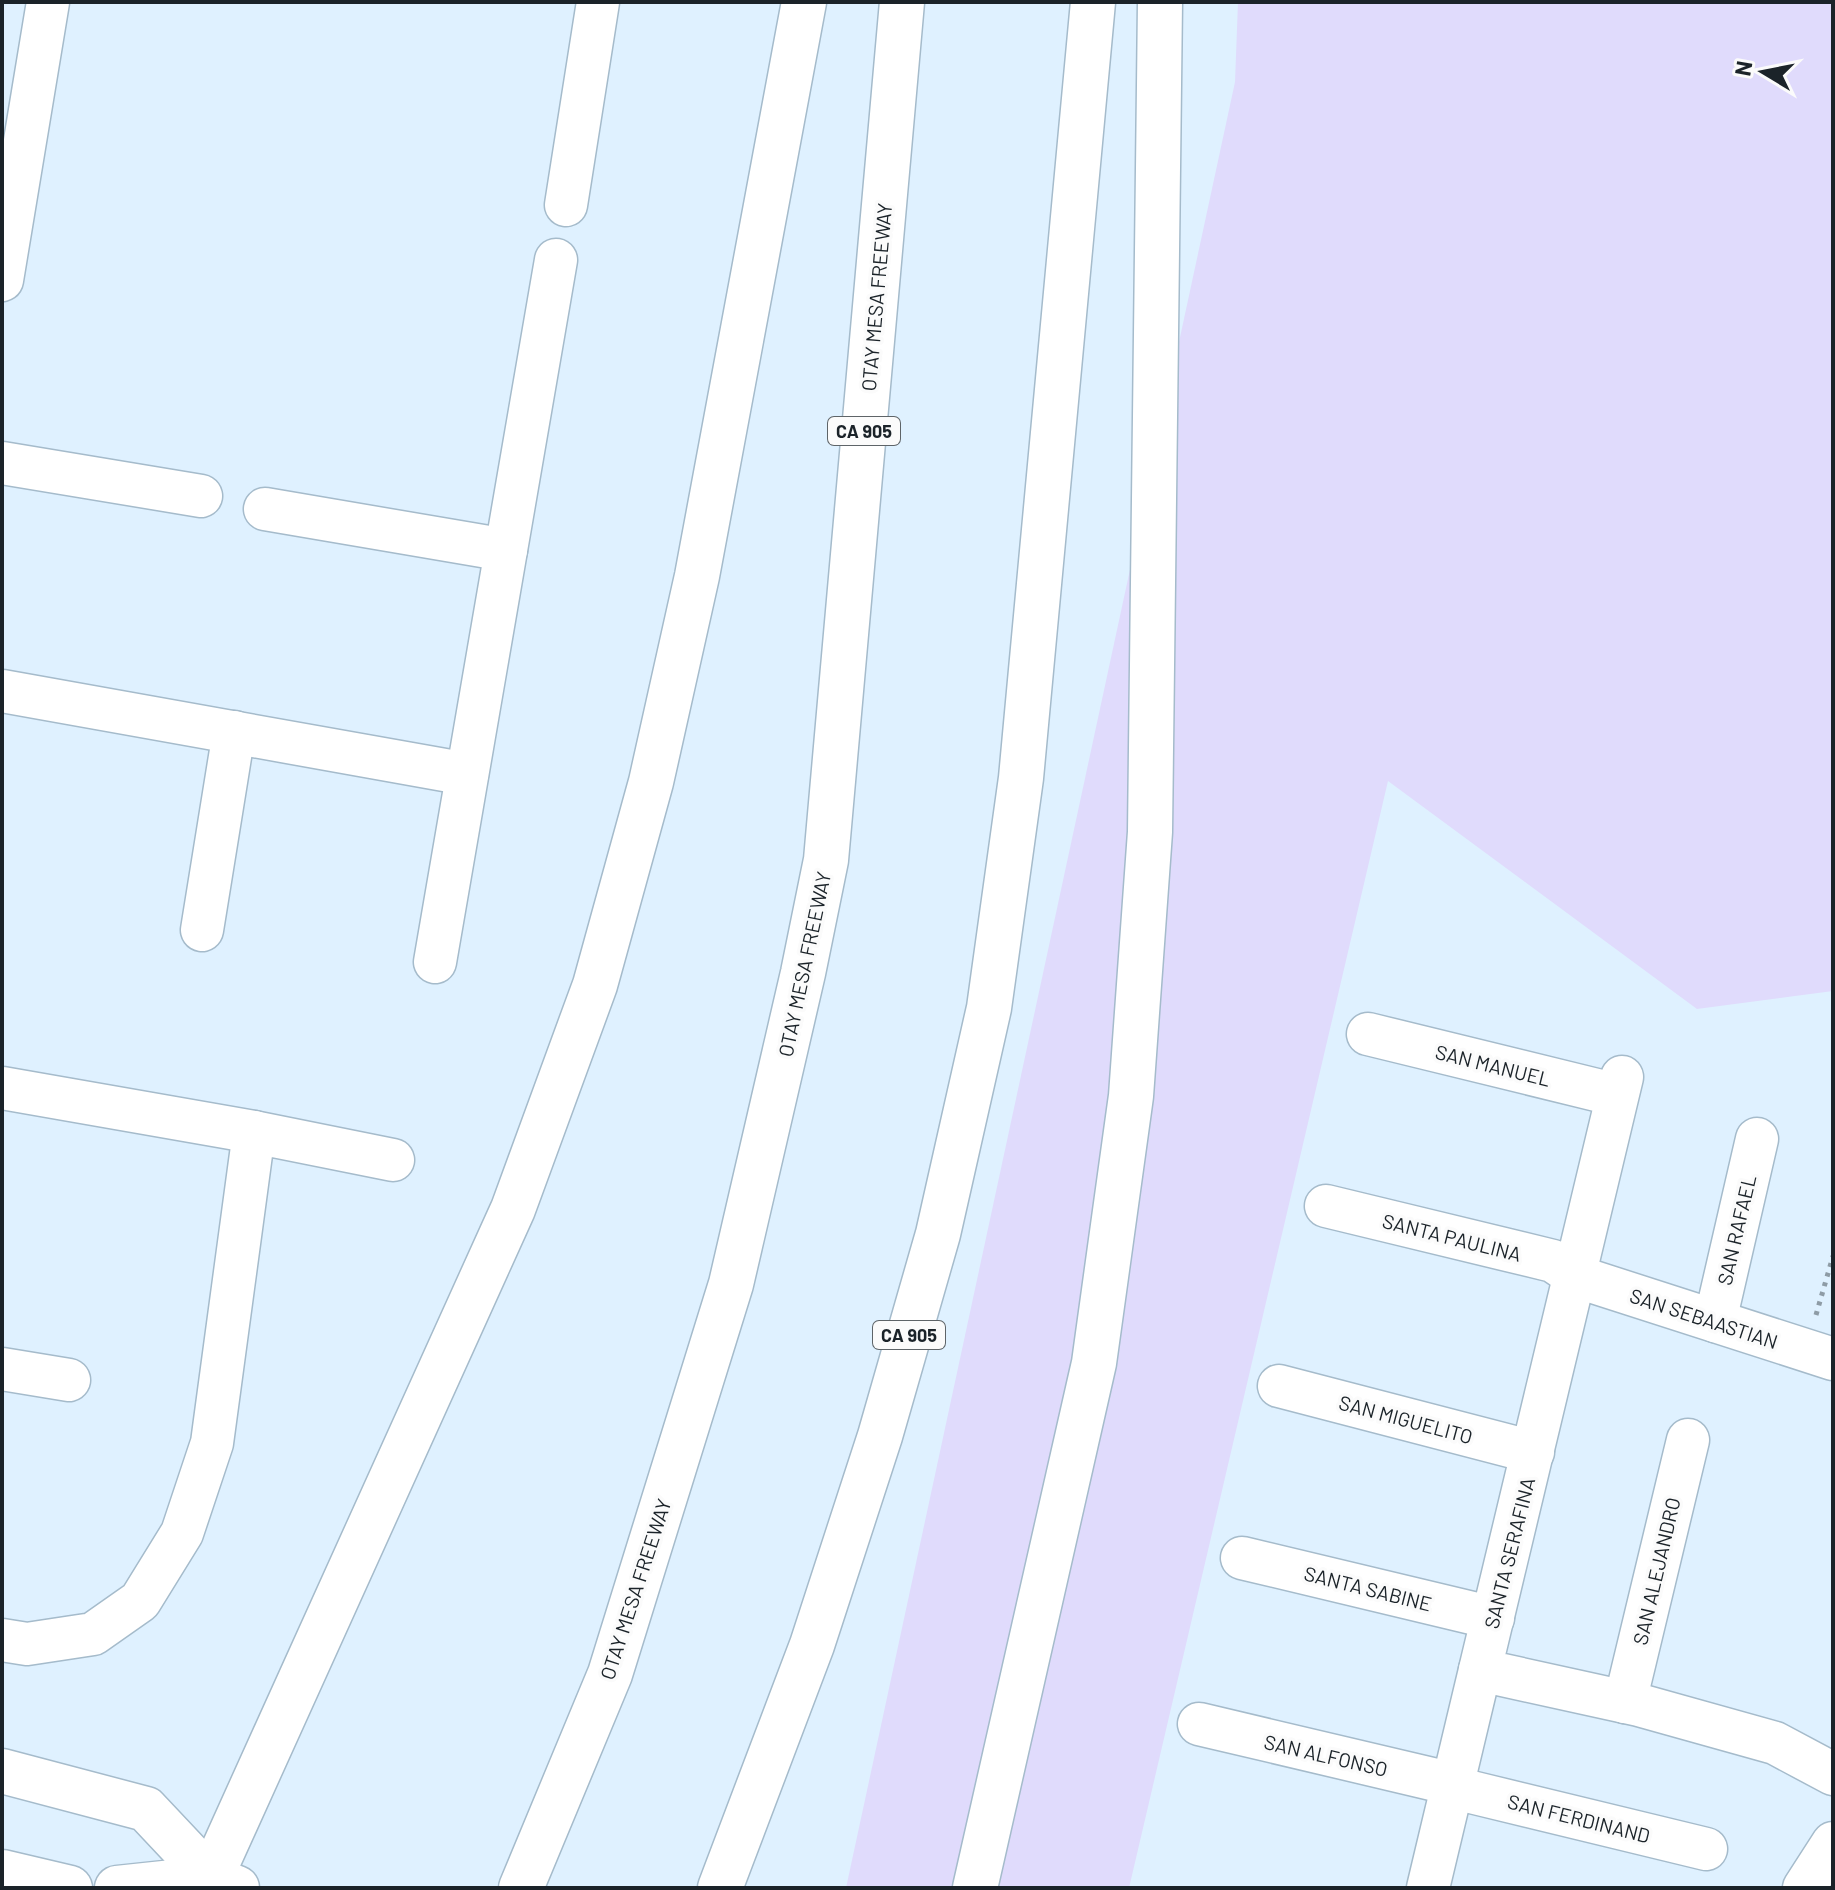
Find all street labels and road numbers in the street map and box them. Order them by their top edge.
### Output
street label: OTAY MESA FREEWAY [856,202,896,392]
road number: CA 905 [828,417,900,445]
street label: OTAY MESA FREEWAY [773,869,835,1059]
street label: SAN MANUEL [1433,1039,1553,1091]
street label: SAN RAFAEL [1712,1173,1760,1287]
street label: SANTA PAULINA [1380,1208,1524,1266]
street label: SAN SEBAASTIAN [1627,1283,1781,1353]
road number: CA 905 [873,1321,945,1349]
street label: SAN MIGUELITO [1336,1390,1476,1448]
street label: SANTA SERAFINA [1479,1475,1539,1631]
street label: SAN ALEJANDRO [1627,1495,1685,1647]
street label: OTAY MESA FREEWAY [594,1496,676,1682]
street label: SANTA SABINE [1302,1561,1434,1615]
street label: SAN ALFONSO [1262,1729,1390,1781]
street label: SAN FERDINAND [1505,1789,1653,1847]

